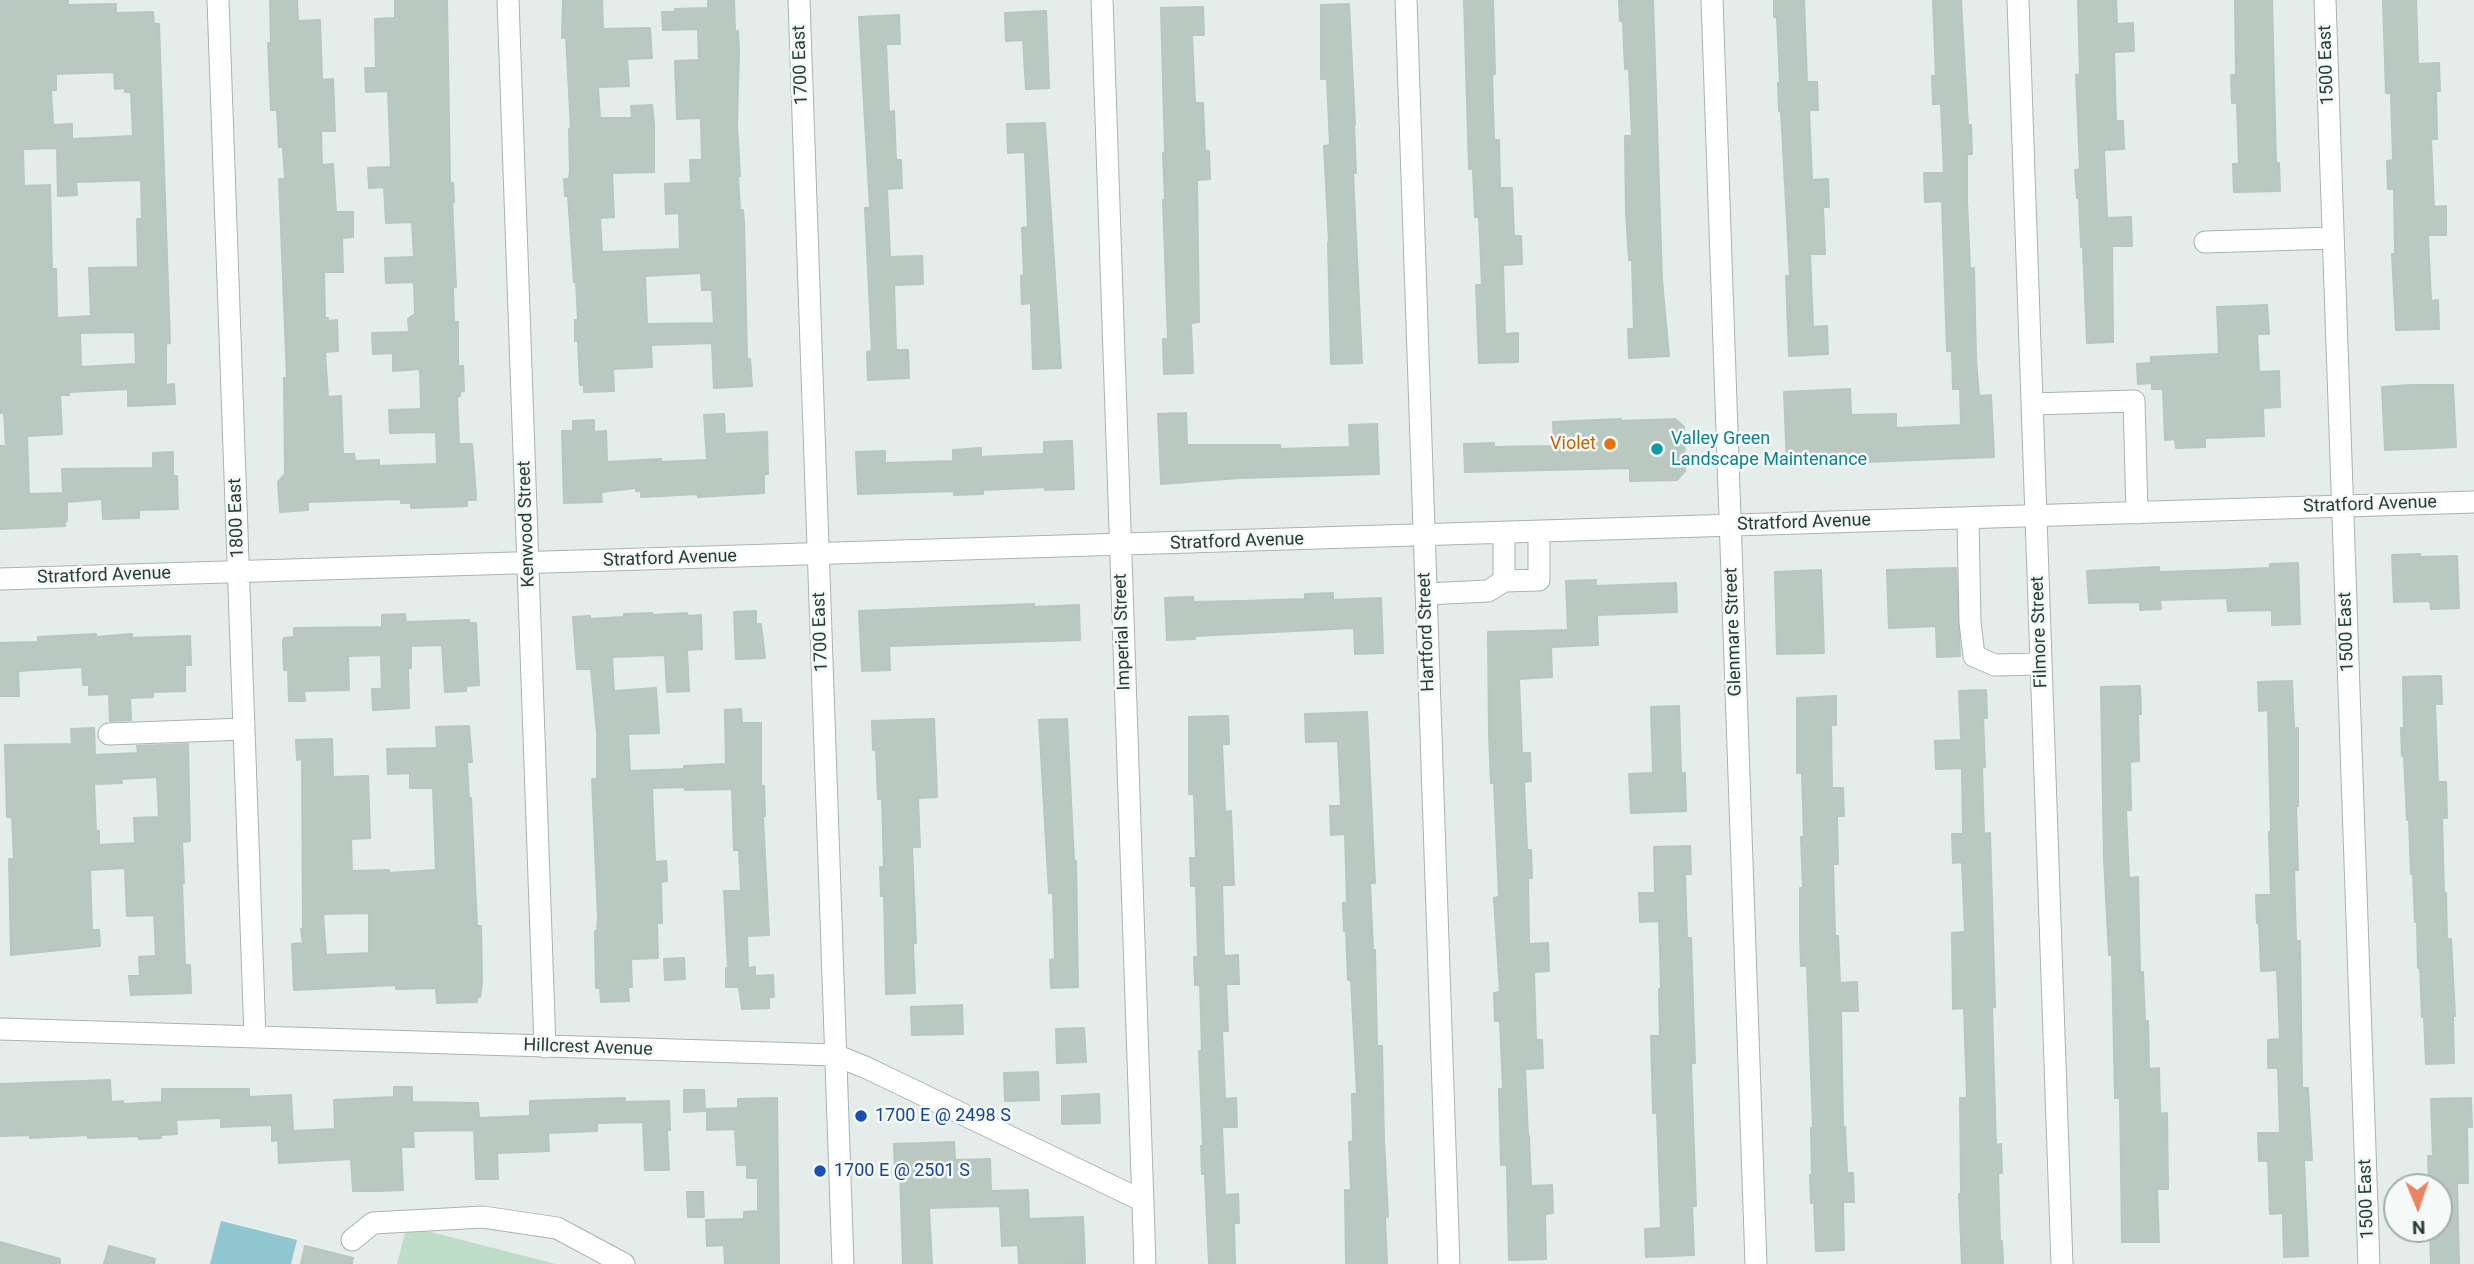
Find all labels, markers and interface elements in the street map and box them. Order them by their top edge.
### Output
street label: 1700 East [789,25,813,105]
street label: 1500 East [2315,25,2339,105]
place label: Valley Green Landscape Maintenance [1671,428,1867,471]
place label: Violet [1550,433,1596,455]
marker: Violet [1602,436,1618,452]
marker: Valley Green Landscape Maintenance [1649,441,1665,457]
street label: Kenwood Street [514,460,540,588]
street label: 1800 East [225,478,249,558]
street label: Stratford Avenue [2303,492,2437,518]
street label: Stratford Avenue [1737,510,1871,536]
street label: Stratford Avenue [1170,529,1304,555]
street label: Stratford Avenue [603,546,737,572]
street label: Stratford Avenue [37,563,171,589]
street label: Glenmare Street [1721,567,1747,697]
street label: Hartford Street [1414,572,1440,692]
street label: Imperial Street [1110,573,1136,691]
street label: Filmore Street [2027,576,2053,688]
street label: 1700 East [809,592,833,672]
street label: 1500 East [2335,592,2359,672]
street label: Hillcrest Avenue [523,1035,653,1061]
place label: 1700 E @ 2498 S [875,1105,1011,1127]
marker: 1700 E @ 2498 S [853,1108,869,1124]
street label: 1500 East [2355,1159,2379,1239]
place label: 1700 E @ 2501 S [834,1160,970,1182]
marker: 1700 E @ 2501 S [812,1163,828,1179]
north arrow [2383,1173,2453,1243]
text: N [2412,1216,2426,1239]

